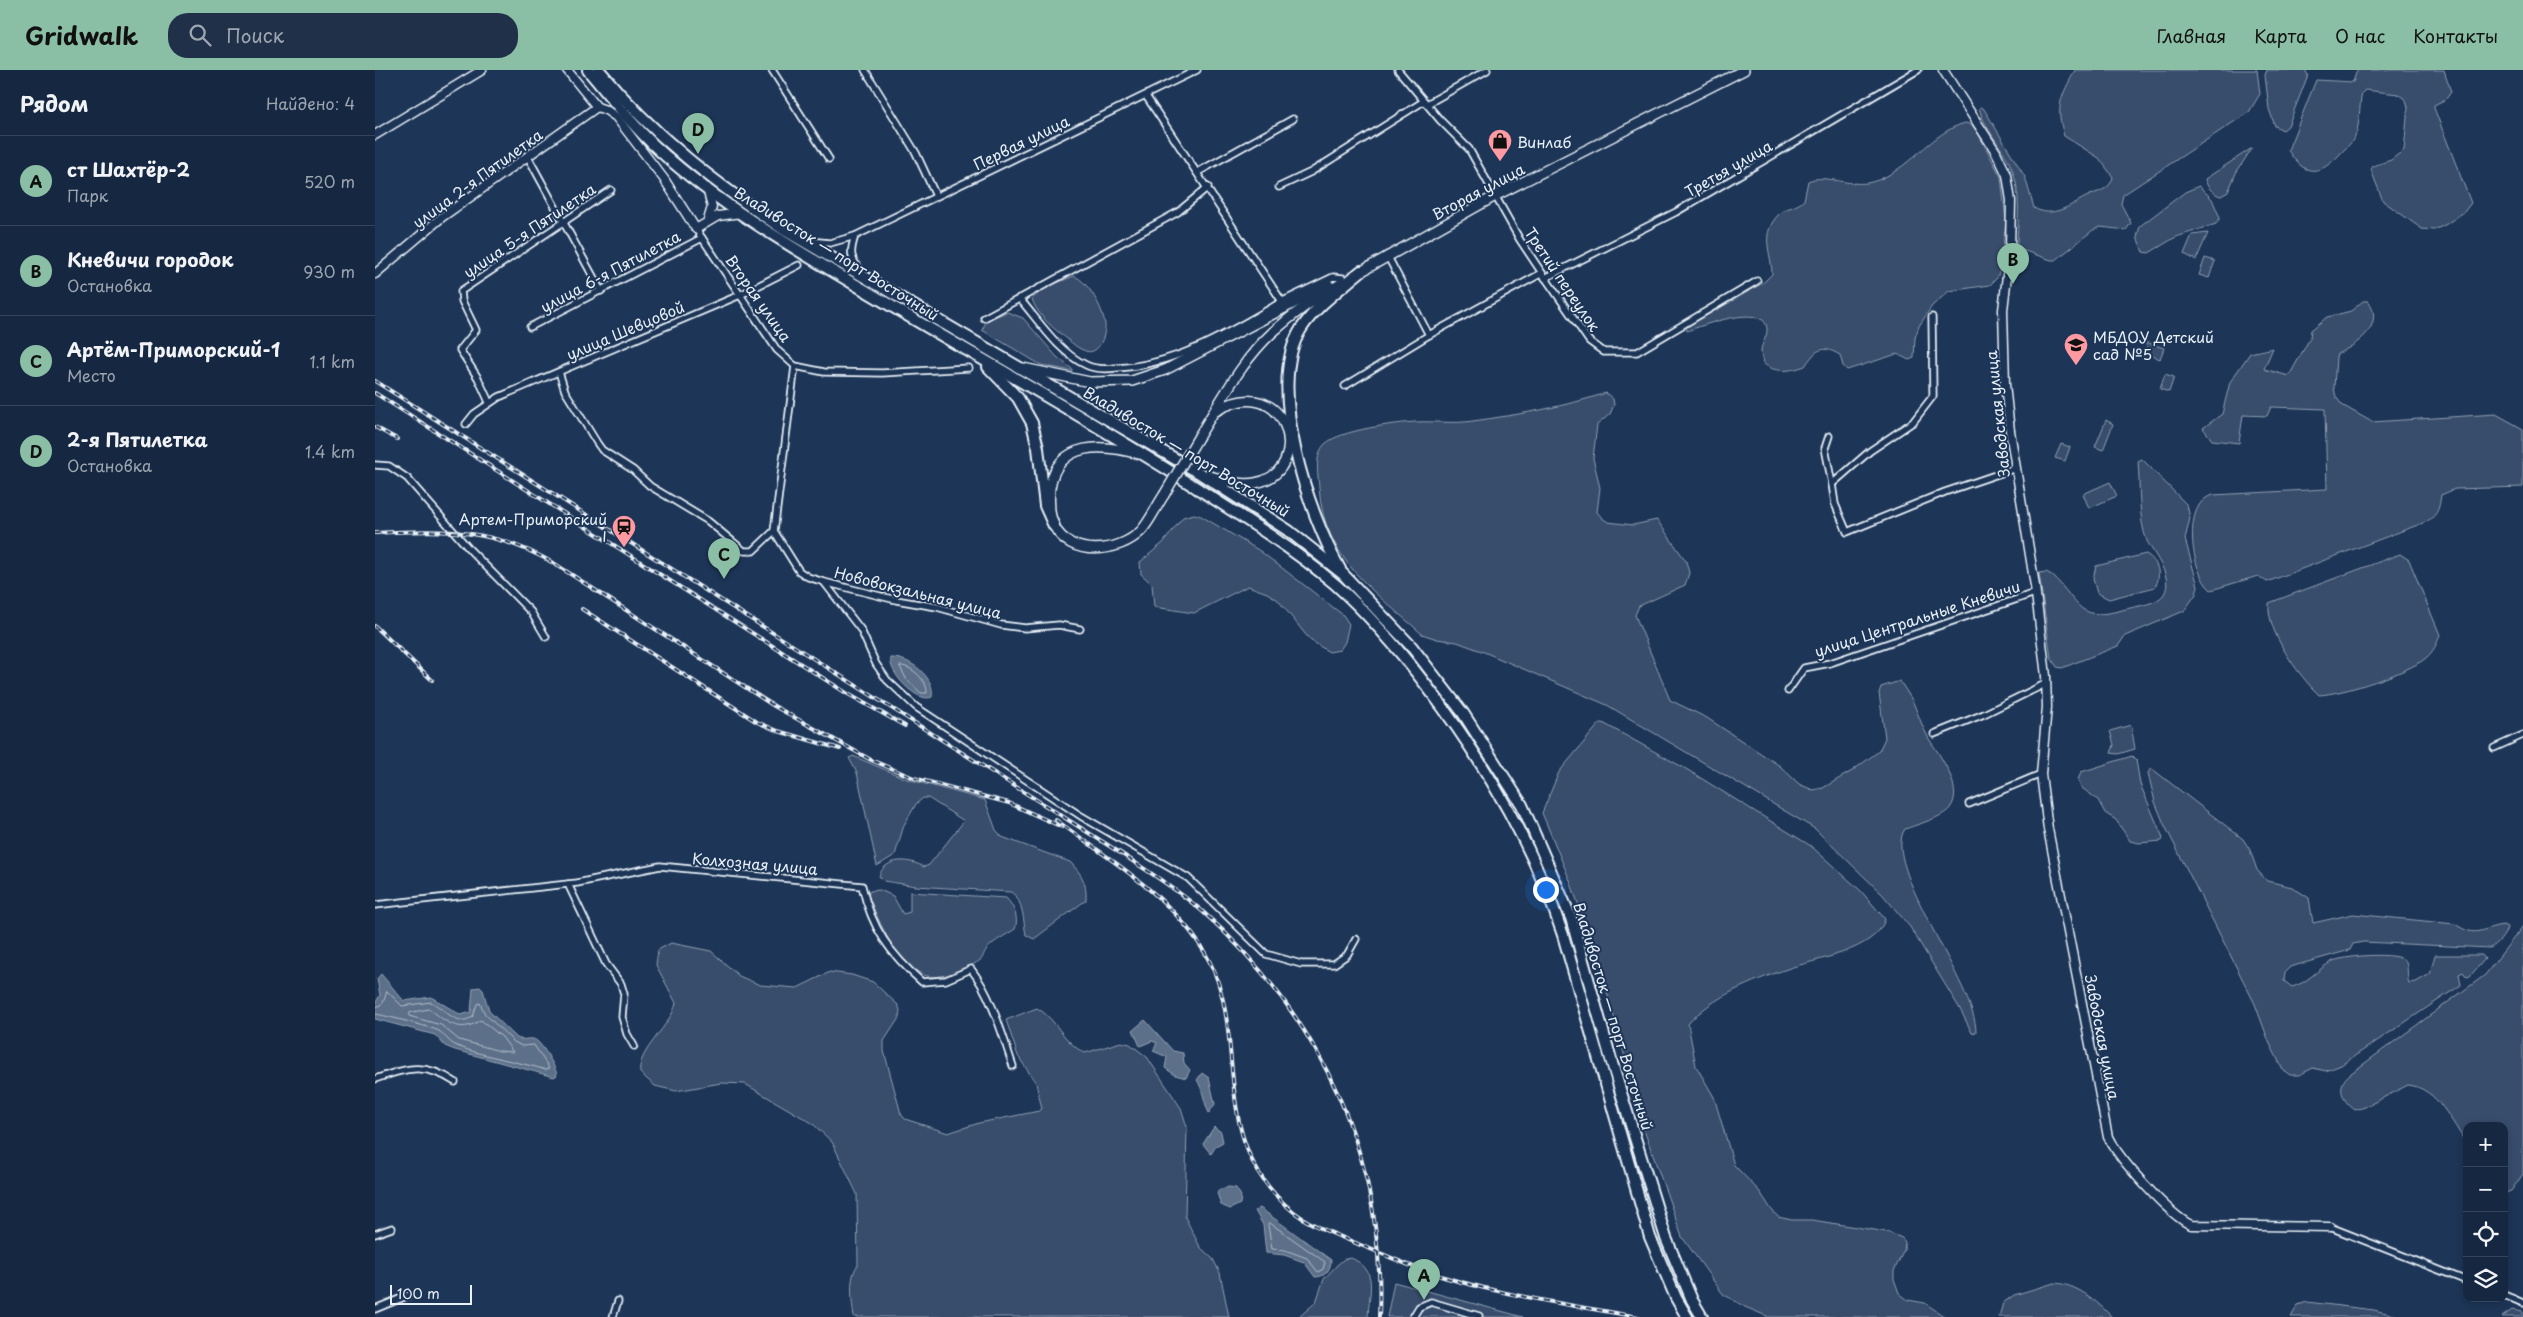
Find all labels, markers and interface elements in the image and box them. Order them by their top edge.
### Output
search box [168,13,518,58]
text: Gridwalk [25,17,138,53]
icon: search [186,21,214,49]
text: Поиск [226,21,284,49]
text: Главная [2157,22,2226,49]
text: Карта [2254,22,2307,49]
text: О нас [2335,22,2385,49]
text: Контакты [2413,22,2498,49]
text: Рядом [20,87,88,119]
text: Найдено: 4 [266,91,355,115]
street label: Первая улица [969,109,1073,175]
pin: D [682,113,714,154]
street label: улица 2-я Пятилетка [407,123,547,233]
shop icon: Винлаб [1487,128,1513,162]
place label: Винлаб [1517,130,1571,153]
street label: Третья улица [1680,133,1777,202]
text: ст Шахтёр-2 [67,155,190,183]
street label: Вторая улица [1428,157,1529,225]
text: A [30,169,42,193]
text: 520 m [304,169,355,193]
street label: улица 5-я Пятилетка [458,177,600,283]
street label: Владивосток — порт Восточный [730,180,944,326]
text: Парк [67,183,108,207]
street label: Третий переулок [1520,222,1607,336]
street label: улица 6-я Пятилетка [536,224,685,318]
pin: B [1997,243,2029,284]
text: Кневичи городок [67,245,233,273]
street label: Вторая улица [720,250,798,347]
text: B [31,259,41,283]
text: 930 m [303,259,355,283]
text: Остановка [67,273,152,297]
street label: улица Шевцовой [562,295,688,365]
place label: МБДОУ Детский сад №5 [2093,325,2214,365]
school or university icon: МБДОУ Детский сад №5 [2063,332,2089,366]
text: Артём-Приморский-1 [67,335,280,363]
text: C [30,349,42,373]
text: 1.1 km [309,349,355,373]
street label: Заводская улица [1979,349,2015,478]
text: Место [67,363,116,387]
street label: Владивосток — порт Восточный [1079,380,1295,522]
text: 2-я Пятилетка [67,425,208,453]
text: D [30,439,42,463]
text: 1.4 km [305,439,355,463]
text: Остановка [67,453,152,477]
place label: Артем-Приморский I [459,507,607,547]
station icon: Артем-Приморский I [611,514,637,548]
pin: C [708,538,740,579]
street label: Нововокзальная улица [832,560,1005,624]
street label: улица Центральные Кневичи [1811,574,2023,662]
street label: Колхозная улица [691,846,819,880]
your location [1533,877,1559,903]
street label: Владивосток — порт Восточный [1568,899,1660,1133]
street label: Заводская улица [2080,973,2127,1102]
map controls [2463,1122,2508,1302]
button: + [2463,1122,2508,1167]
button: − [2463,1167,2508,1212]
button: locate [2463,1212,2508,1257]
button: layers [2463,1257,2508,1302]
pin: A [1408,1259,1440,1300]
scale bar [390,1282,473,1305]
text: 100 m [397,1283,440,1304]

